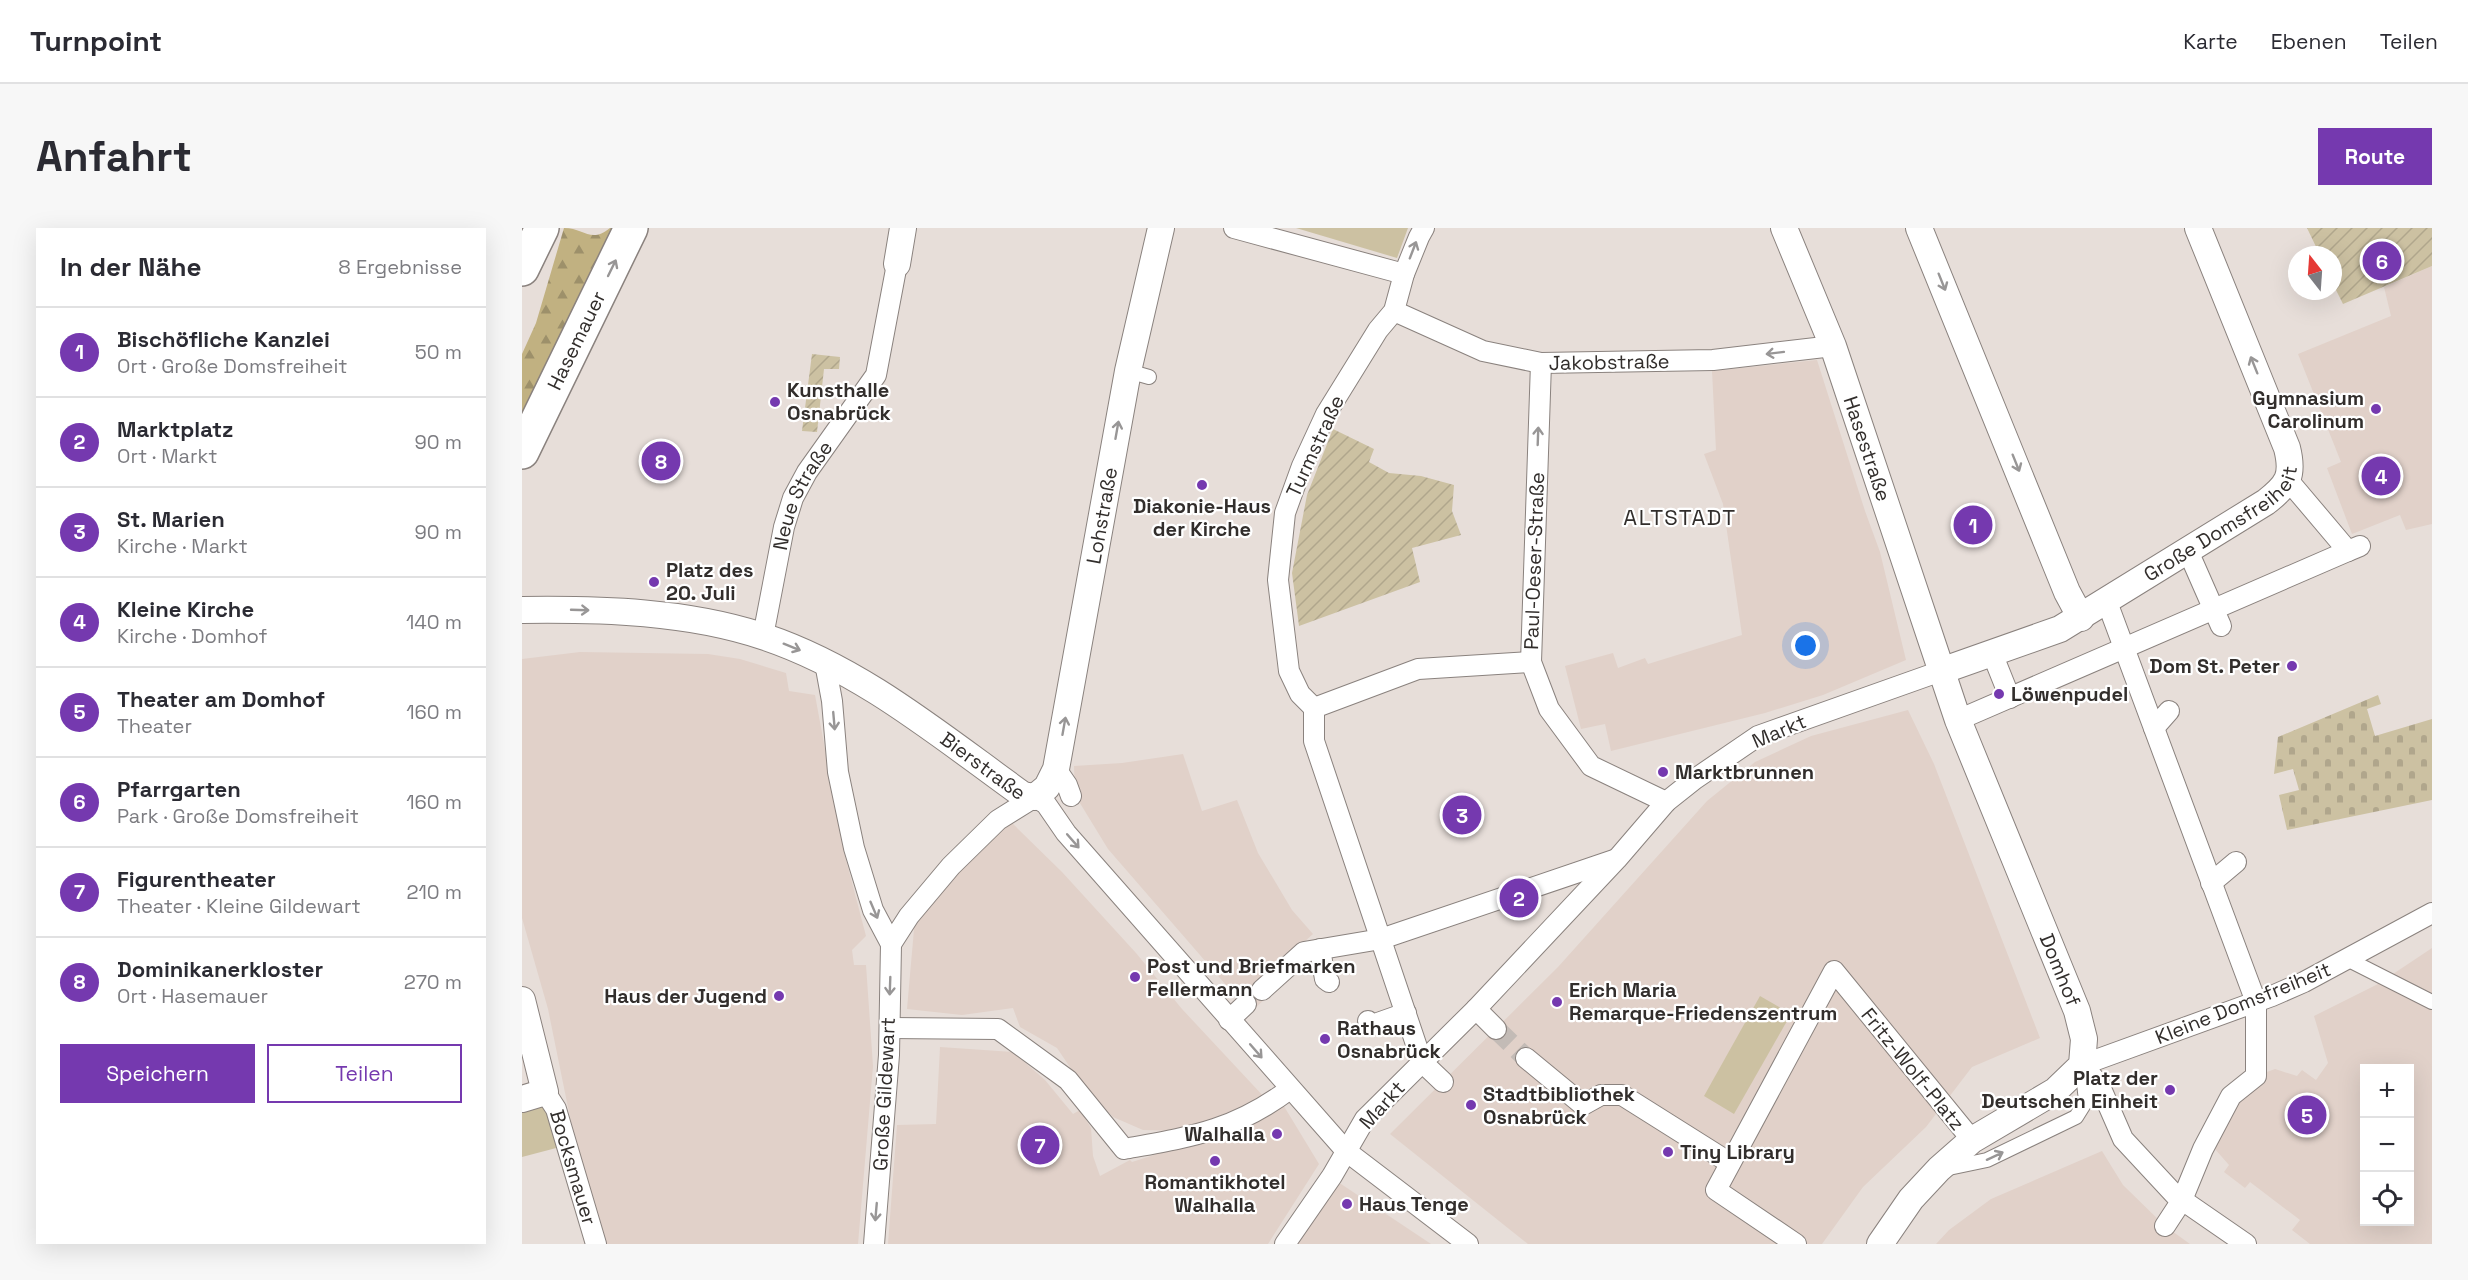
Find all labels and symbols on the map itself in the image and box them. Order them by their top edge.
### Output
pin: 6 [2362,238,2402,284]
one-way arrow [1409,241,1420,260]
north arrow [2288,246,2342,300]
one-way arrow [606,259,618,277]
one-way arrow [1937,272,1948,291]
street label: Hasemauer [541,287,611,394]
one-way arrow [1765,347,1785,358]
street label: Jakobstraße [1548,348,1670,376]
one-way arrow [2248,357,2259,375]
place label: Kunsthalle Osnabrück [787,377,891,426]
place label: Gymnasium Carolinum [2252,385,2364,434]
street label: Turmstraße [1280,391,1350,501]
street label: Hasestraße [1838,393,1897,505]
marker: Kunsthalle Osnabrück [768,395,782,409]
marker: Gymnasium Carolinum [2369,402,2383,416]
one-way arrow [1112,421,1123,441]
one-way arrow [1532,426,1544,446]
street label: Neue Straße [767,435,838,553]
pin: 8 [642,438,680,484]
one-way arrow [2011,453,2022,471]
pin: 4 [2362,454,2400,498]
street label: Lohstraße [1080,465,1123,566]
street label: Große Domsfreiheit [2139,465,2303,587]
street label: Paul-Oeser-Straße [1518,472,1550,650]
marker: Diakonie-Haus der Kirche [1195,478,1209,492]
place label: Diakonie-Haus der Kirche [1133,493,1271,542]
pin: 1 [1954,502,1992,548]
district label: ALTSTADT [1623,503,1737,531]
place label: Platz des 20. Juli [666,557,754,606]
marker: Platz des 20. Juli [647,575,661,589]
one-way arrow [570,604,590,616]
your location [1791,631,1820,660]
one-way arrow [782,642,801,653]
place label: Dom St. Peter [2149,653,2280,679]
marker: Dom St. Peter [2285,659,2299,673]
place label: Löwenpudel [2011,681,2128,707]
marker: Löwenpudel [1992,687,2006,701]
street label: Markt [1748,708,1810,754]
one-way arrow [829,710,840,730]
one-way arrow [1059,716,1070,736]
street label: Bierstraße [935,726,1031,806]
place label: Marktbrunnen [1675,759,1814,785]
marker: Marktbrunnen [1656,765,1670,779]
pin: 3 [1442,792,1482,838]
one-way arrow [1066,833,1079,849]
pin: 2 [1500,876,1538,920]
one-way arrow [869,901,881,919]
street label: Domhof [2034,930,2087,1010]
place label: Post und Briefmarken Fellermann [1147,953,1356,1002]
street label: Kleine Domsfreiheit [2151,956,2335,1050]
marker: Post und Briefmarken Fellermann [1128,970,1142,984]
one-way arrow [884,975,896,995]
place label: Erich Maria Remarque-Friedenszentrum [1569,977,1837,1026]
place label: Haus der Jugend [604,983,767,1009]
marker: Haus der Jugend [772,989,786,1003]
marker: Erich Maria Remarque-Friedenszentrum [1550,995,1564,1009]
street label: Fritz-Wolf-Platz [1856,1002,1970,1136]
place label: Rathaus Osnabrück [1337,1015,1441,1064]
street label: Große Gildewart [867,1016,901,1172]
marker: Rathaus Osnabrück [1318,1032,1332,1046]
one-way arrow [1249,1043,1263,1058]
place label: Platz der Deutschen Einheit [1981,1065,2158,1114]
street label: Markt [1353,1075,1411,1135]
place label: Stadtbibliothek Osnabrück [1483,1081,1635,1130]
marker: Platz der Deutschen Einheit [2163,1083,2177,1097]
pin: 5 [2288,1092,2326,1138]
marker: Stadtbibliothek Osnabrück [1464,1098,1478,1112]
street label: Bocksmauer [544,1107,603,1228]
place label: Walhalla [1184,1121,1265,1147]
pin: 7 [1020,1122,1060,1168]
marker: Walhalla [1270,1127,1284,1141]
place label: Tiny Library [1680,1139,1795,1165]
marker: Tiny Library [1661,1145,1675,1159]
one-way arrow [1986,1149,2004,1161]
marker: Romantikhotel Walhalla [1208,1154,1222,1168]
place label: Romantikhotel Walhalla [1144,1169,1286,1218]
place label: Haus Tenge [1359,1191,1469,1217]
marker: Haus Tenge [1340,1197,1354,1211]
one-way arrow [870,1201,881,1221]

